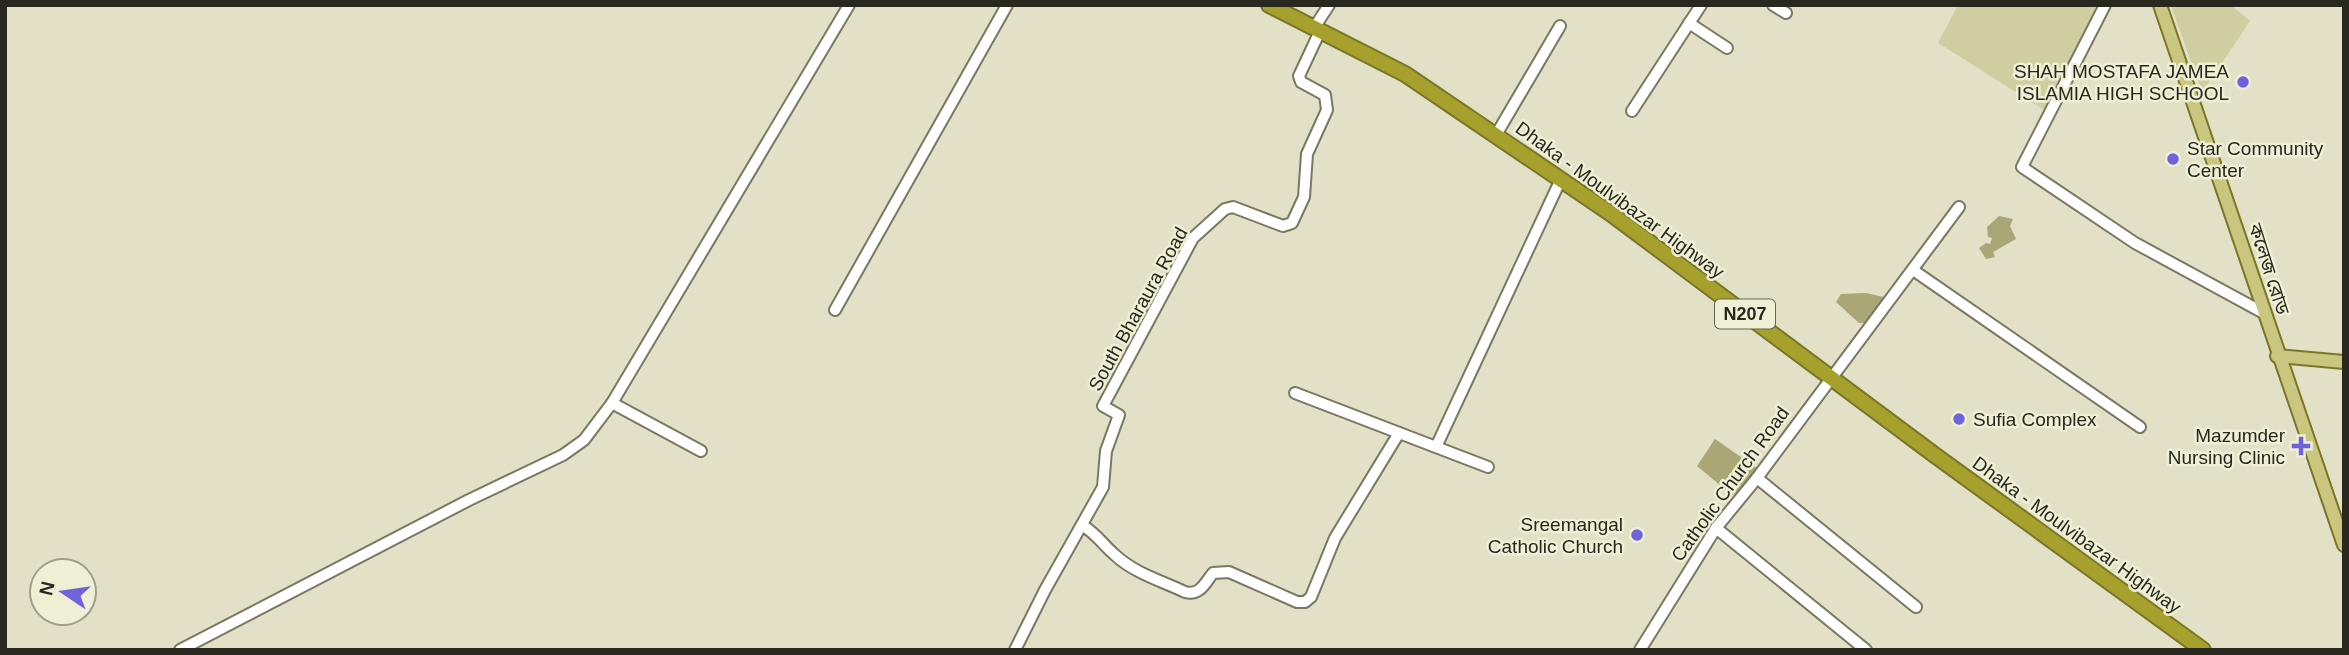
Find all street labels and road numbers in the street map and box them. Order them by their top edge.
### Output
street label: Dhaka - Moulvibazar Highway [1512,117,1729,283]
street label: কলেজ রোড [2244,220,2294,318]
street label: South Bharaura Road [1084,224,1192,394]
road number: N207 [1715,300,1775,328]
street label: Catholic Church Road [1667,403,1793,565]
street label: Dhaka - Moulvibazar Highway [1969,452,2186,618]

